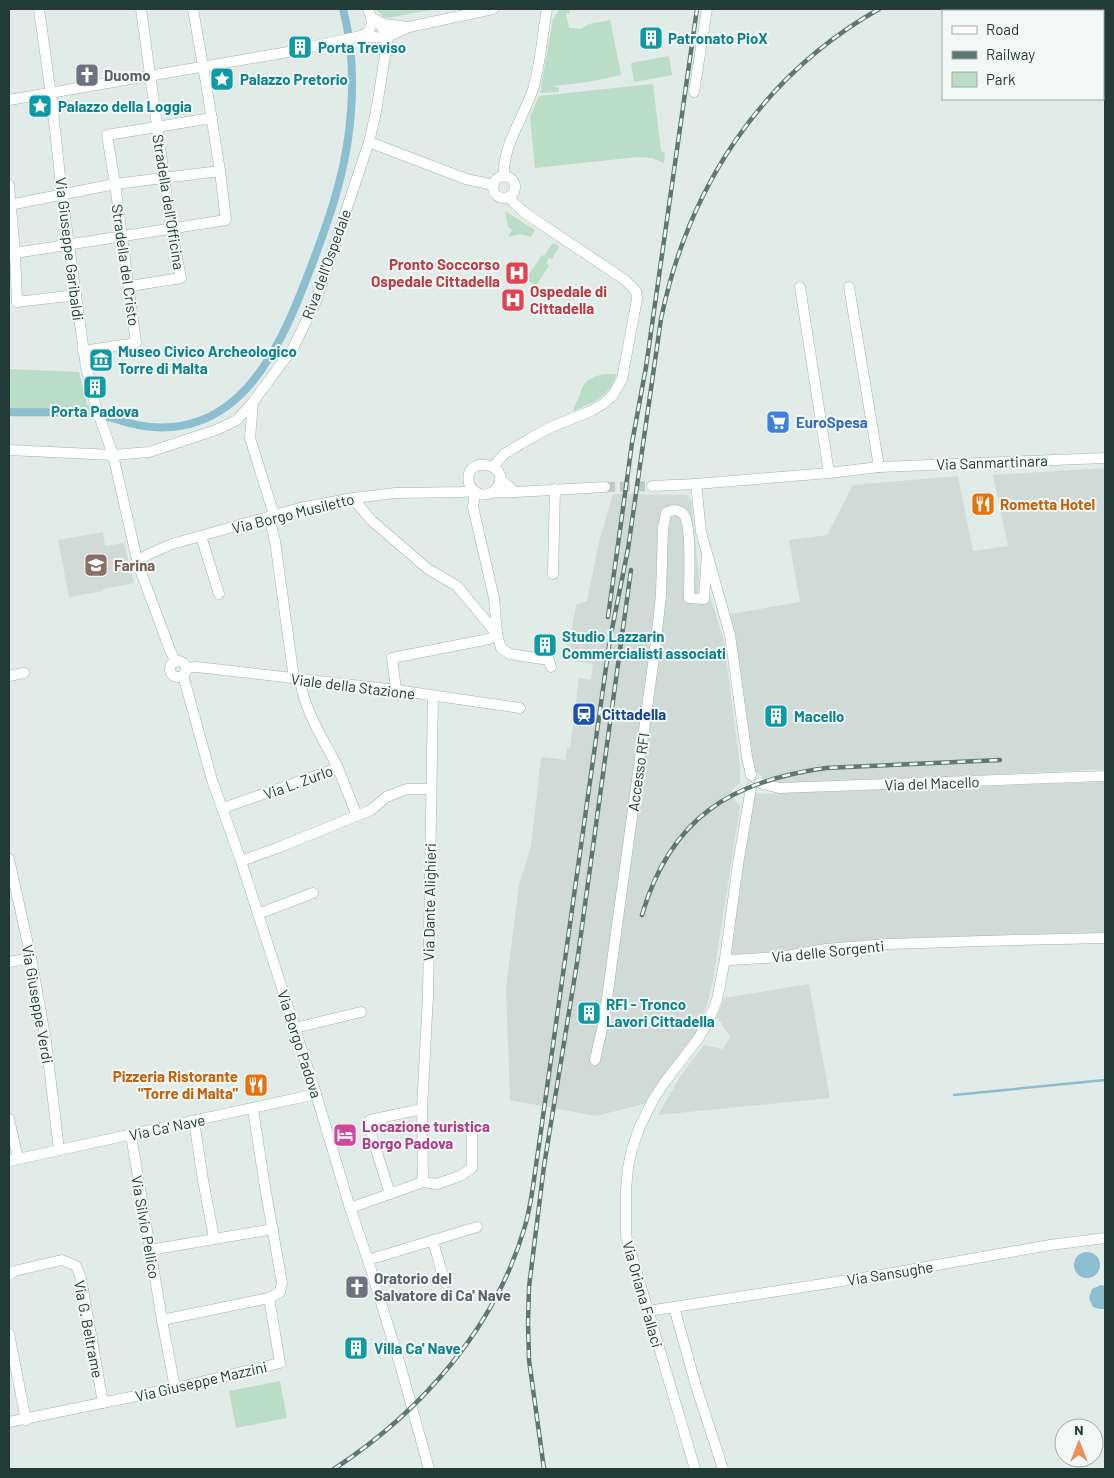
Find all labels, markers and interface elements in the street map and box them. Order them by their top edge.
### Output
legend [942,10,1104,100]
text: Road [986,20,1019,38]
building icon: Patronato PioX [638,25,664,51]
place label: Patronato PioX [668,29,768,47]
building icon: Porta Treviso [287,34,313,60]
place label: Porta Treviso [318,38,406,56]
text: Railway [986,45,1035,63]
church icon: Duomo [74,62,100,88]
place label: Duomo [104,66,151,84]
place icon: Palazzo Pretorio [209,66,235,92]
place label: Palazzo Pretorio [240,70,348,88]
text: Park [986,70,1016,88]
place icon: Palazzo della Loggia [27,93,53,119]
place label: Palazzo della Loggia [58,97,192,115]
street label: Stradella dell'Officina [149,133,189,271]
street label: Via Giuseppe Garibaldi [52,176,88,322]
street label: Stradella del Cristo [109,203,143,327]
street label: Riva dell'Ospedale [298,207,354,321]
place label: Pronto Soccorso Ospedale Cittadella [371,255,500,290]
hospital icon: Pronto Soccorso Ospedale Cittadella [504,260,530,286]
place label: Ospedale di Cittadella [530,282,607,317]
hospital icon: Ospedale di Cittadella [500,287,526,313]
place label: Museo Civico Archeologico Torre di Malta [118,342,297,377]
museum icon: Museo Civico Archeologico Torre di Malta [88,347,114,373]
building icon: Porta Padova [82,374,108,400]
place label: Porta Padova [51,402,139,420]
supermarket icon: EuroSpesa [765,409,791,435]
place label: EuroSpesa [796,413,868,431]
street label: Via Sanmartinara [936,451,1048,473]
street label: Via Borgo Musiletto [230,489,356,537]
restaurant icon: Rometta Hotel [970,491,996,517]
place label: Rometta Hotel [1000,495,1095,513]
school or university icon: Farina [83,552,109,578]
place label: Farina [114,556,155,574]
place label: Studio Lazzarin Commercialisti associati [562,627,726,662]
building icon: Studio Lazzarin Commercialisti associati [532,632,558,658]
street label: Viale della Stazione [290,669,416,703]
station icon: Cittadella [571,701,597,727]
building icon: Macello [763,703,789,729]
place label: Cittadella [602,705,666,723]
place label: Macello [794,707,844,725]
street label: Accesso RFI [624,732,652,812]
street label: Via L. Zurlo [261,761,335,803]
street label: Via del Macello [884,772,980,794]
street label: Via Dante Alighieri [419,843,439,961]
street label: Via delle Sorgenti [771,936,885,966]
street label: Via Giuseppe Verdi [19,943,57,1065]
street label: Via Borgo Padova [274,988,326,1100]
place label: RFI - Tronco Lavori Cittadella [606,995,715,1030]
building icon: RFI - Tronco Lavori Cittadella [576,1000,602,1026]
place label: Pizzeria Ristorante "Torre di Malta" [113,1067,239,1102]
restaurant icon: Pizzeria Ristorante "Torre di Malta" [243,1072,269,1098]
street label: Via Ca' Nave [127,1110,207,1144]
place label: Locazione turistica Borgo Padova [362,1117,490,1152]
hotel icon: Locazione turistica Borgo Padova [332,1122,358,1148]
street label: Via Silvio Pellico [128,1174,164,1280]
street label: Via Oriana Fallaci [619,1239,667,1349]
street label: Via Sansughe [846,1257,934,1289]
place label: Oratorio del Salvatore di Ca' Nave [374,1269,511,1304]
church icon: Oratorio del Salvatore di Ca' Nave [344,1274,370,1300]
street label: Via G. Beltrame [71,1279,107,1379]
building icon: Villa Ca' Nave [343,1335,369,1361]
place label: Villa Ca' Nave [374,1339,461,1357]
street label: Via Giuseppe Mazzini [133,1357,269,1405]
north arrow [1054,1418,1104,1468]
text: N [1074,1421,1084,1438]

